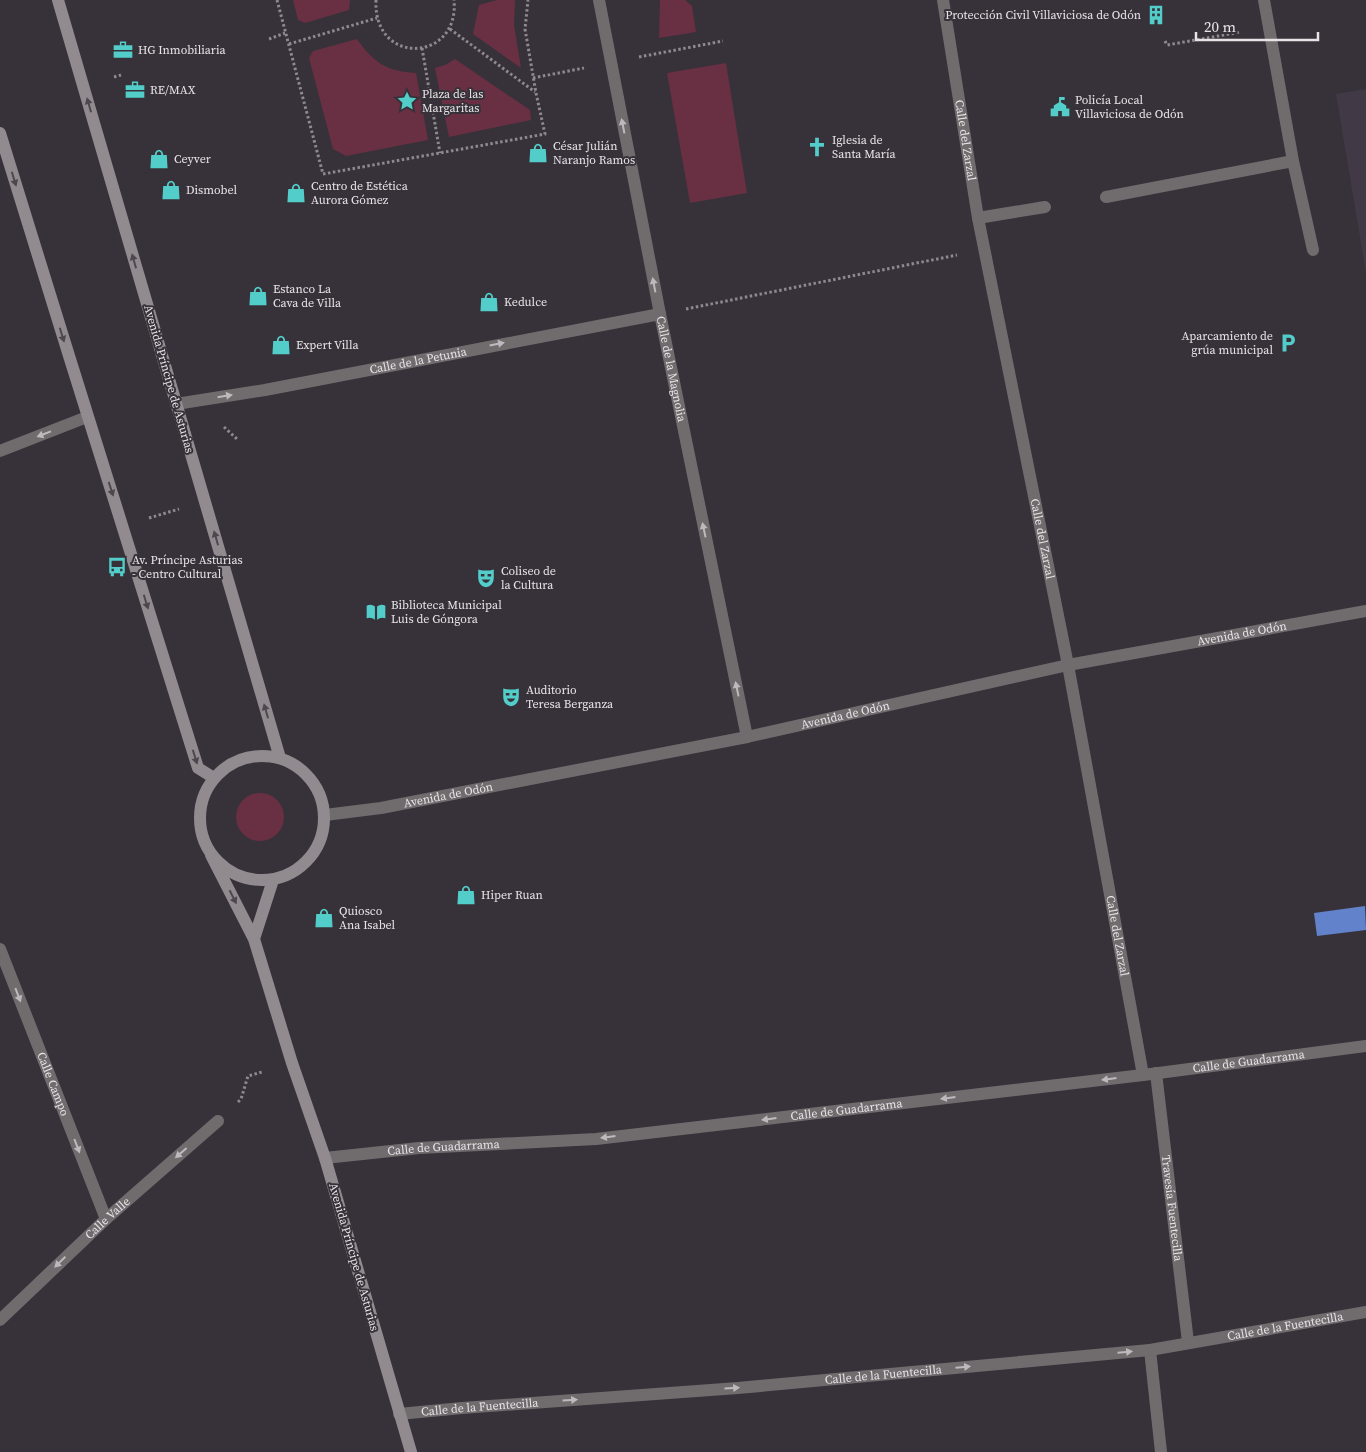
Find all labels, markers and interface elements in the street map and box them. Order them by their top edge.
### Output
building icon: Protección Civil Villaviciosa de Odón [1145,4,1167,26]
place label: Protección Civil Villaviciosa de Odón [945,7,1141,23]
scale bar [1196,10,1318,42]
text: 20 m [1204,16,1236,37]
office icon: HG Inmobiliaria [112,39,134,61]
place label: HG Inmobiliaria [138,42,227,58]
office icon: RE/MAX [124,79,146,101]
place label: RE/MAX [150,82,196,98]
place label: Plaza de las Margaritas [422,86,484,116]
place icon: Plaza de las Margaritas [396,90,418,112]
place label: Policía Local Villaviciosa de Odón [1075,92,1184,122]
public building icon: Policía Local Villaviciosa de Odón [1049,96,1071,118]
one-way arrow [84,97,92,112]
street label: Calle del Zarzal [951,99,980,182]
one-way arrow [619,117,627,133]
place label: Iglesia de Santa María [832,132,896,162]
church icon: Iglesia de Santa María [806,136,828,158]
place label: César Julián Naranjo Ramos [553,138,635,168]
shop icon: César Julián Naranjo Ramos [527,142,549,164]
shop icon: Ceyver [148,148,170,170]
place label: Ceyver [174,151,211,167]
one-way arrow [11,172,19,187]
place label: Centro de Estética Aurora Gómez [311,178,409,208]
shop icon: Dismobel [160,179,182,201]
place label: Dismobel [186,182,238,198]
shop icon: Centro de Estética Aurora Gómez [285,182,307,204]
one-way arrow [130,253,138,268]
one-way arrow [650,278,658,293]
place label: Estanco La Cava de Villa [273,281,342,311]
shop icon: Estanco La Cava de Villa [247,285,269,307]
shop icon: Kedulce [478,291,500,313]
place label: Kedulce [504,294,547,310]
street label: Avenida Príncipe de Asturias [140,303,198,455]
street label: Calle de la Magnolia [653,315,690,424]
one-way arrow [58,327,66,342]
place label: Aparcamiento de grúa municipal [1182,328,1273,358]
parking icon: Aparcamiento de grúa municipal [1277,332,1299,354]
shop icon: Expert Villa [270,334,292,356]
place label: Expert Villa [296,337,359,353]
one-way arrow [490,340,506,348]
street label: Calle de la Petunia [368,343,469,378]
one-way arrow [217,392,233,400]
one-way arrow [36,431,51,438]
one-way arrow [108,482,116,497]
street label: Calle del Zarzal [1027,497,1059,581]
one-way arrow [700,522,708,538]
one-way arrow [211,531,219,546]
place label: Av. Príncipe Asturias - Centro Cultural [132,552,243,582]
bus stop icon: Av. Príncipe Asturias - Centro Cultural [106,556,128,578]
place label: Coliseo de la Cultura [501,563,556,593]
theatre icon: Coliseo de la Cultura [475,567,497,589]
one-way arrow [143,594,151,609]
place label: Biblioteca Municipal Luis de Góngora [391,597,502,627]
library icon: Biblioteca Municipal Luis de Góngora [365,601,387,623]
street label: Avenida de Odón [1196,618,1288,649]
place label: Auditorio Teresa Berganza [526,682,614,712]
one-way arrow [733,682,741,697]
theatre icon: Auditorio Teresa Berganza [500,686,522,708]
street label: Avenida de Odón [799,697,891,733]
one-way arrow [261,703,269,718]
one-way arrow [191,749,199,764]
street label: Avenida de Odón [402,778,494,811]
shop icon: Hiper Ruan [455,884,477,906]
place label: Hiper Ruan [481,887,543,903]
one-way arrow [229,890,237,904]
street label: Calle del Zarzal [1102,894,1133,978]
place label: Quiosco Ana Isabel [339,903,396,933]
shop icon: Quiosco Ana Isabel [313,907,335,929]
one-way arrow [15,987,22,1002]
street label: Calle de Guadarrama [1192,1046,1306,1076]
street label: Calle Campo [33,1050,73,1119]
one-way arrow [1101,1075,1117,1083]
one-way arrow [940,1094,956,1102]
street label: Calle de Guadarrama [790,1095,904,1124]
one-way arrow [761,1115,777,1123]
one-way arrow [599,1133,615,1141]
street label: Calle de Guadarrama [387,1136,501,1159]
one-way arrow [73,1139,81,1154]
one-way arrow [174,1148,187,1159]
street label: Travesía Fuentecilla [1158,1154,1186,1263]
street label: Avenida Príncipe de Asturias [325,1181,383,1333]
street label: Calle Valle [81,1194,134,1243]
one-way arrow [55,1256,67,1268]
street label: Calle de la Fuentecilla [1226,1308,1345,1344]
one-way arrow [1118,1348,1134,1356]
street label: Calle de la Fuentecilla [824,1361,943,1388]
one-way arrow [956,1363,972,1371]
one-way arrow [724,1384,740,1392]
street label: Calle de la Fuentecilla [420,1394,540,1420]
one-way arrow [562,1396,578,1404]

